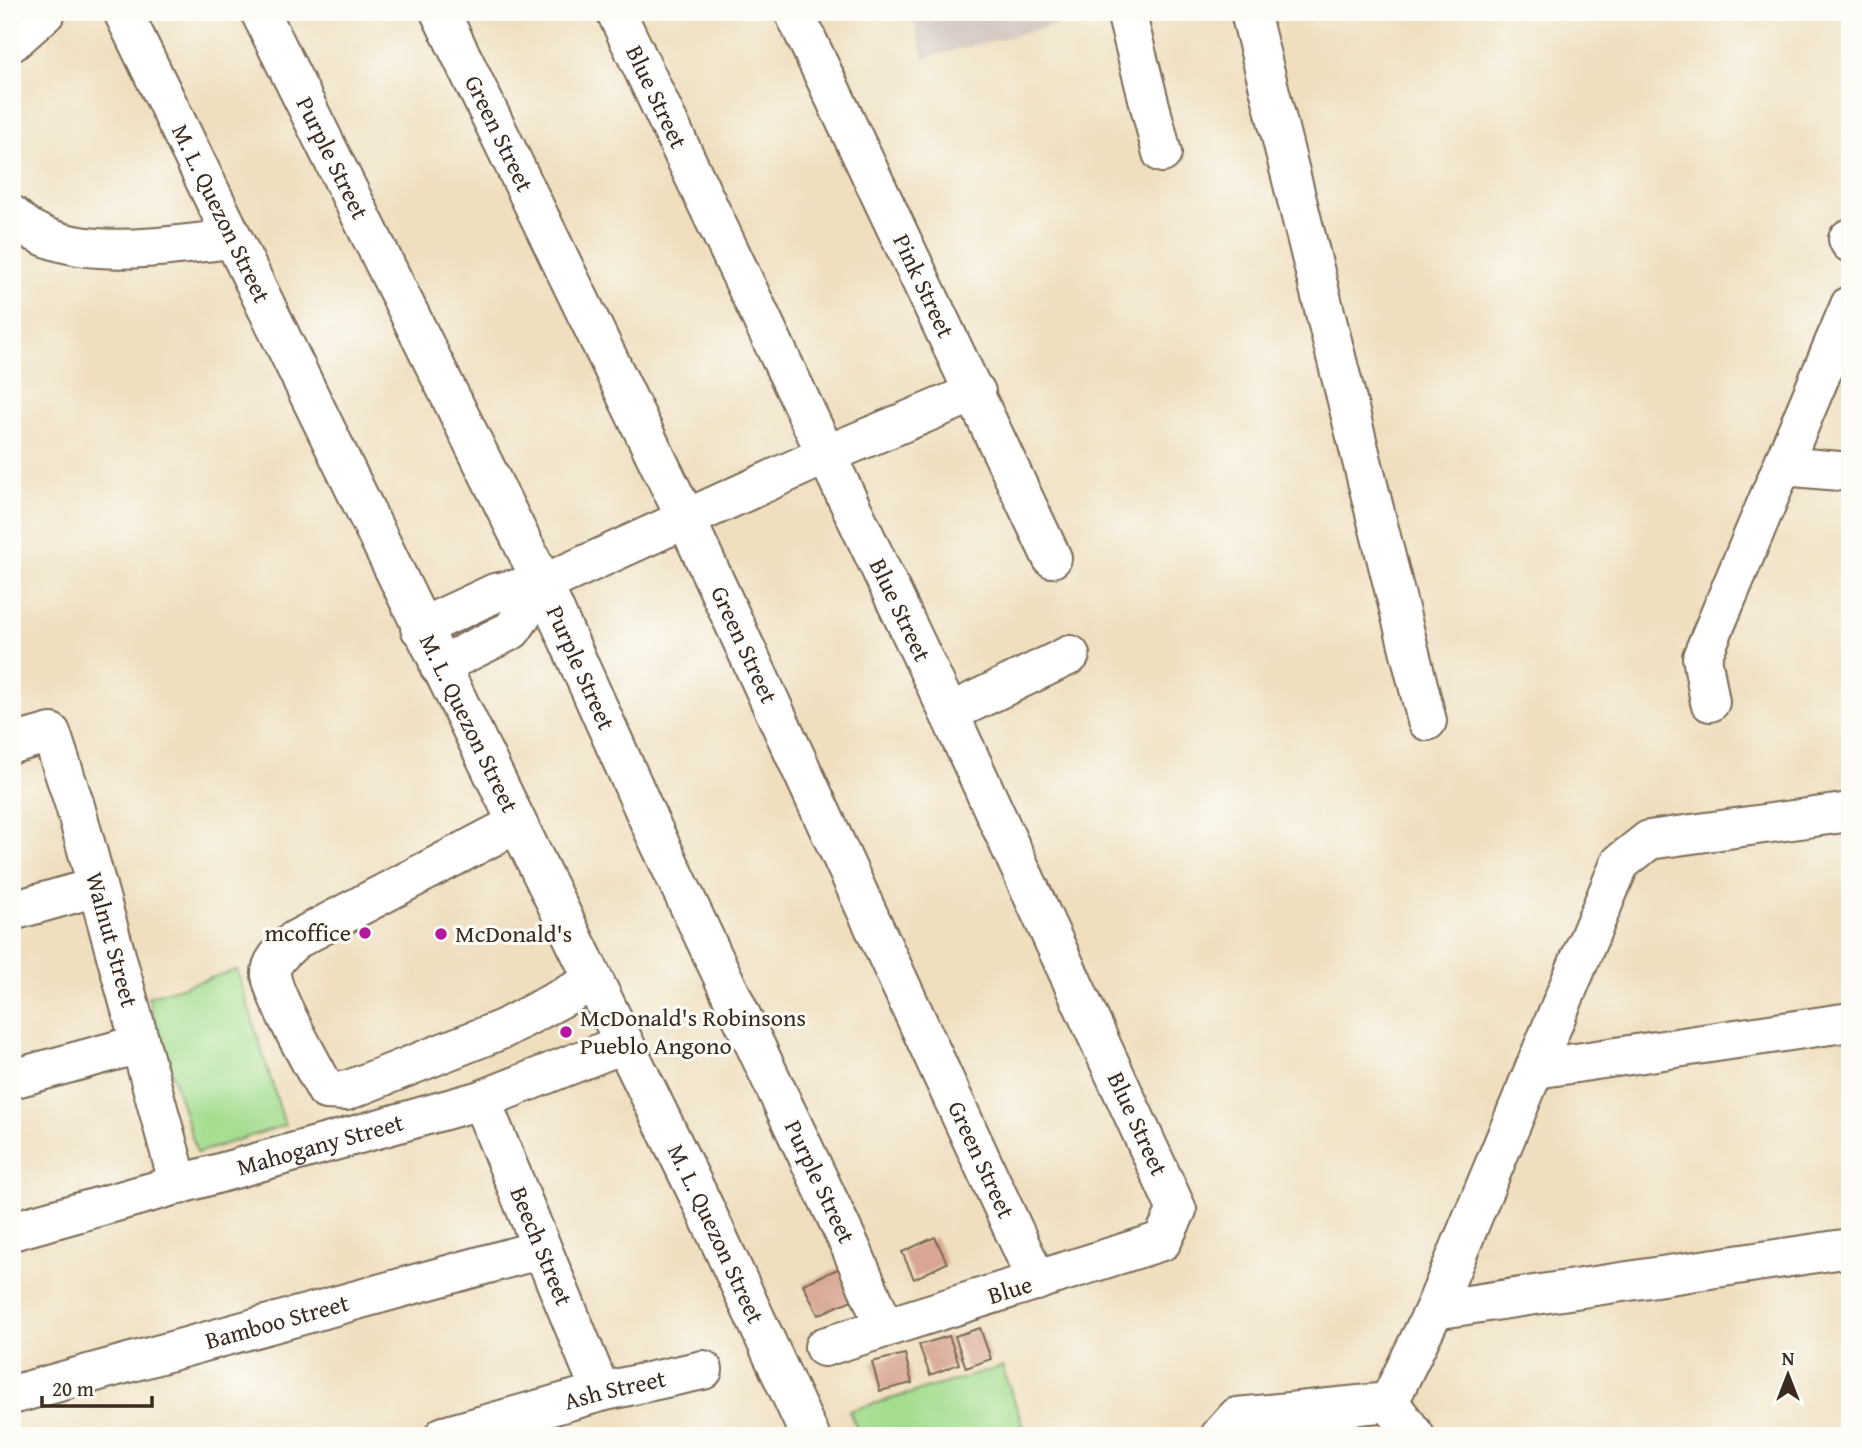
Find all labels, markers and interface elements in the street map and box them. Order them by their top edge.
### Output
street label: Blue Street [617,39,697,155]
street label: Green Street [456,69,543,198]
street label: Purple Street [288,91,378,226]
street label: M. L. Quezon Street [163,118,280,309]
street label: Pink Street [884,228,964,344]
street label: Blue Street [861,552,940,668]
street label: Green Street [702,580,787,709]
street label: Purple Street [538,600,624,736]
street label: M. L. Quezon Street [411,628,528,819]
street label: Walnut Street [77,868,148,1011]
place label: mcoffice [264,915,351,950]
place label: McDonald's [455,916,572,951]
marker: mcoffice [357,925,373,941]
marker: McDonald's [433,926,449,942]
place label: McDonald's Robinsons Pueblo Angono [580,1000,806,1063]
marker: McDonald's Robinsons Pueblo Angono [558,1024,574,1040]
street label: Blue Street [1099,1066,1177,1182]
street label: Green Street [939,1095,1024,1224]
street label: Mahogany Street [233,1104,408,1184]
street label: Purple Street [776,1114,865,1250]
street label: M. L. Quezon Street [659,1138,774,1330]
street label: Beech Street [501,1181,582,1311]
street label: Blue [983,1266,1036,1313]
street label: Bamboo Street [201,1285,353,1358]
north arrow [1754,1340,1824,1410]
text: N [1782,1344,1795,1372]
street label: Ash Street [560,1360,669,1419]
scale bar [42,1364,152,1408]
text: 20 m [52,1373,94,1404]

